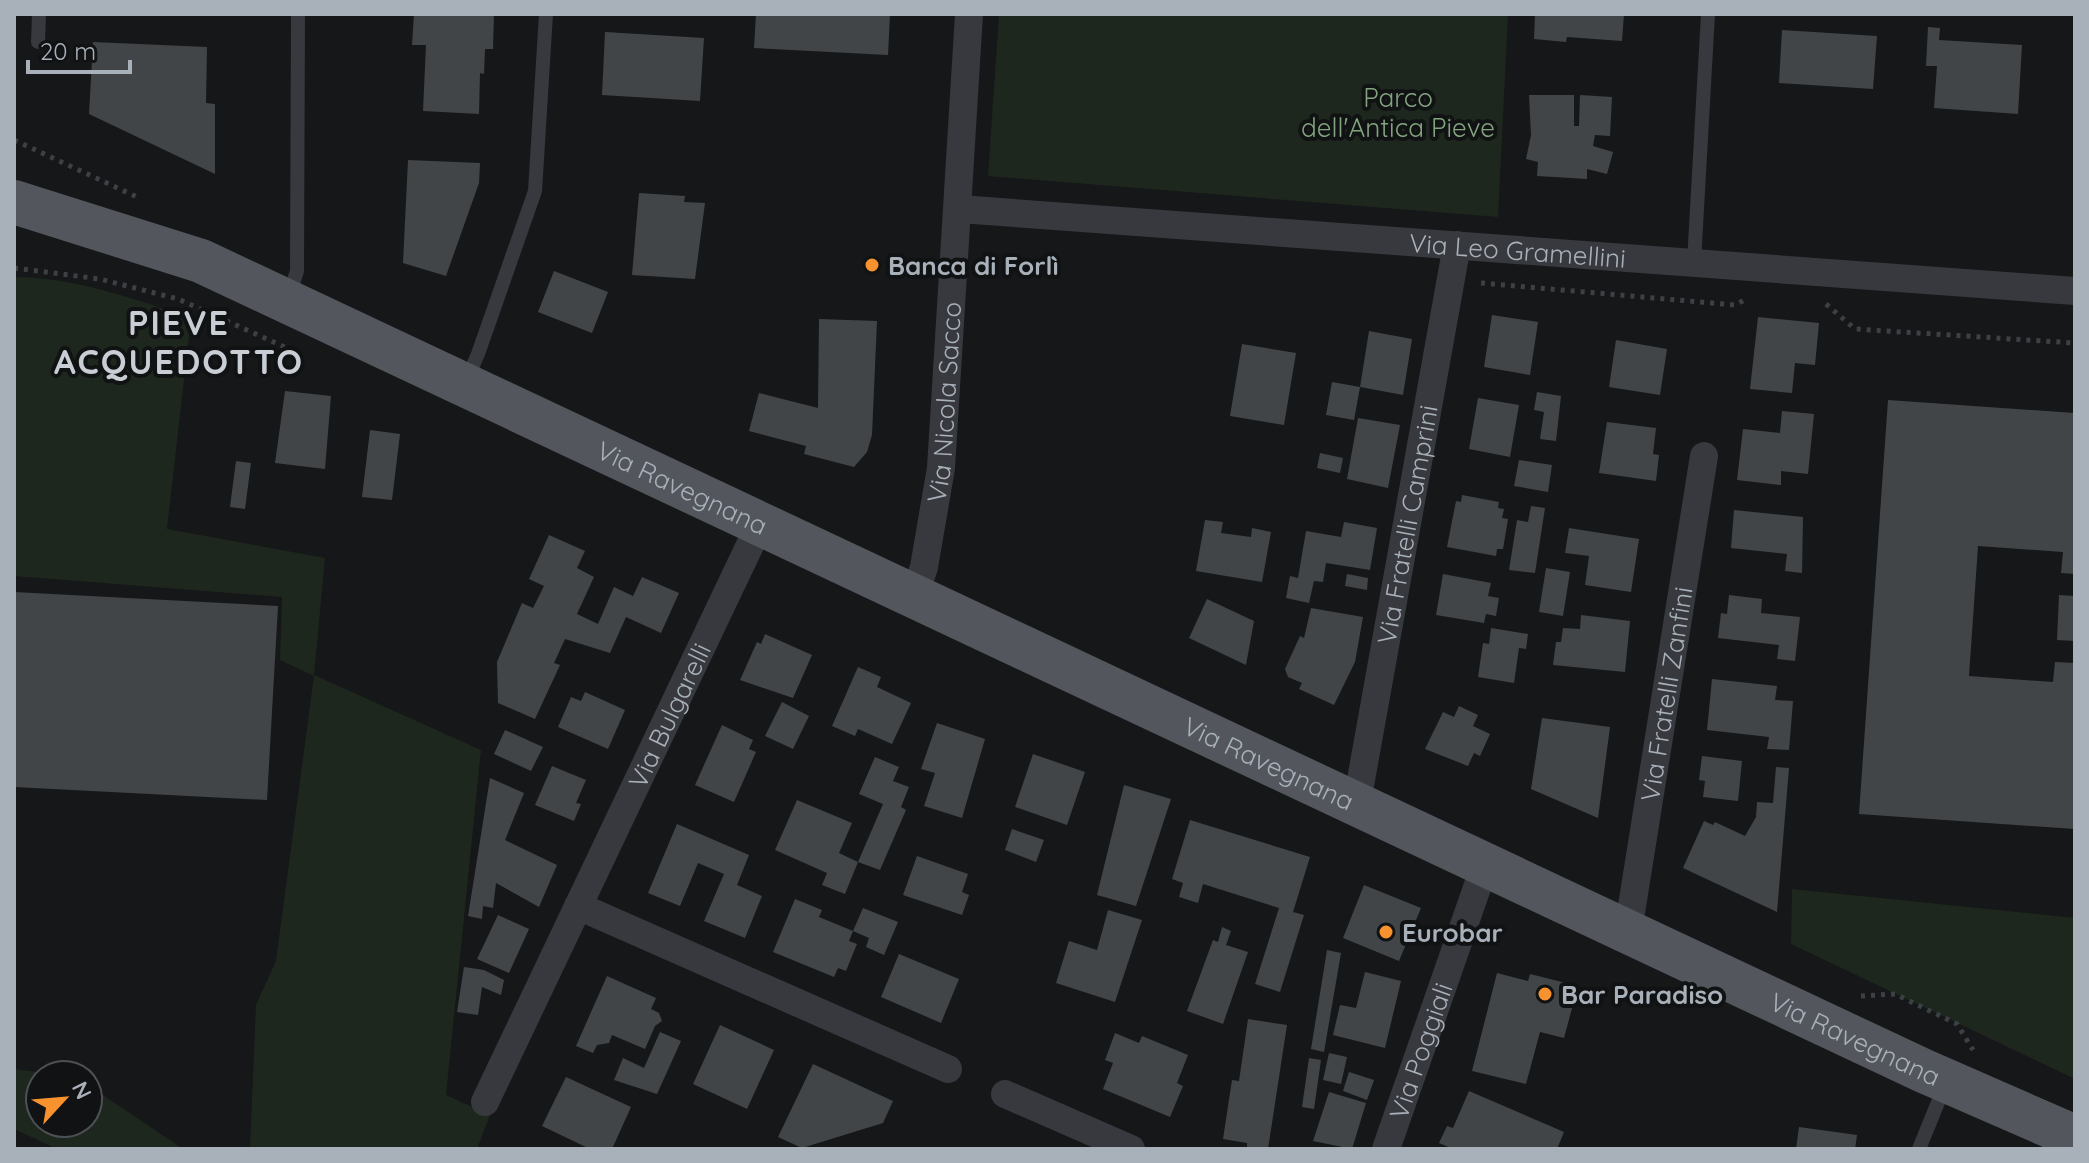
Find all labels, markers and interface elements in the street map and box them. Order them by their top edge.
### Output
scale bar [28,24,130,74]
text: 20 m [40,36,96,66]
park label: Parco dell'Antica Pieve [1301,81,1495,144]
street label: Via Leo Gramellini [1408,226,1627,274]
place label: Banca di Forlì [888,249,1059,282]
marker: Banca di Forlì [863,256,881,274]
district label: PIEVE ACQUEDOTTO [54,301,304,383]
street label: Via Nicola Sacco [919,301,968,505]
street label: Via Fratelli Camprini [1369,402,1444,647]
street label: Via Ravegnana [592,433,773,542]
street label: Via Fratelli Zanfini [1632,584,1699,804]
street label: Via Bulgarelli [620,638,717,793]
street label: Via Ravegnana [1178,709,1359,817]
place label: Eurobar [1402,916,1503,949]
marker: Eurobar [1377,923,1395,941]
street label: Via Poggiali [1381,978,1459,1123]
place label: Bar Paradiso [1561,978,1723,1011]
street label: Via Ravegnana [1765,984,1946,1093]
marker: Bar Paradiso [1536,985,1554,1003]
north arrow [24,1059,104,1139]
text: N [66,1077,98,1104]

